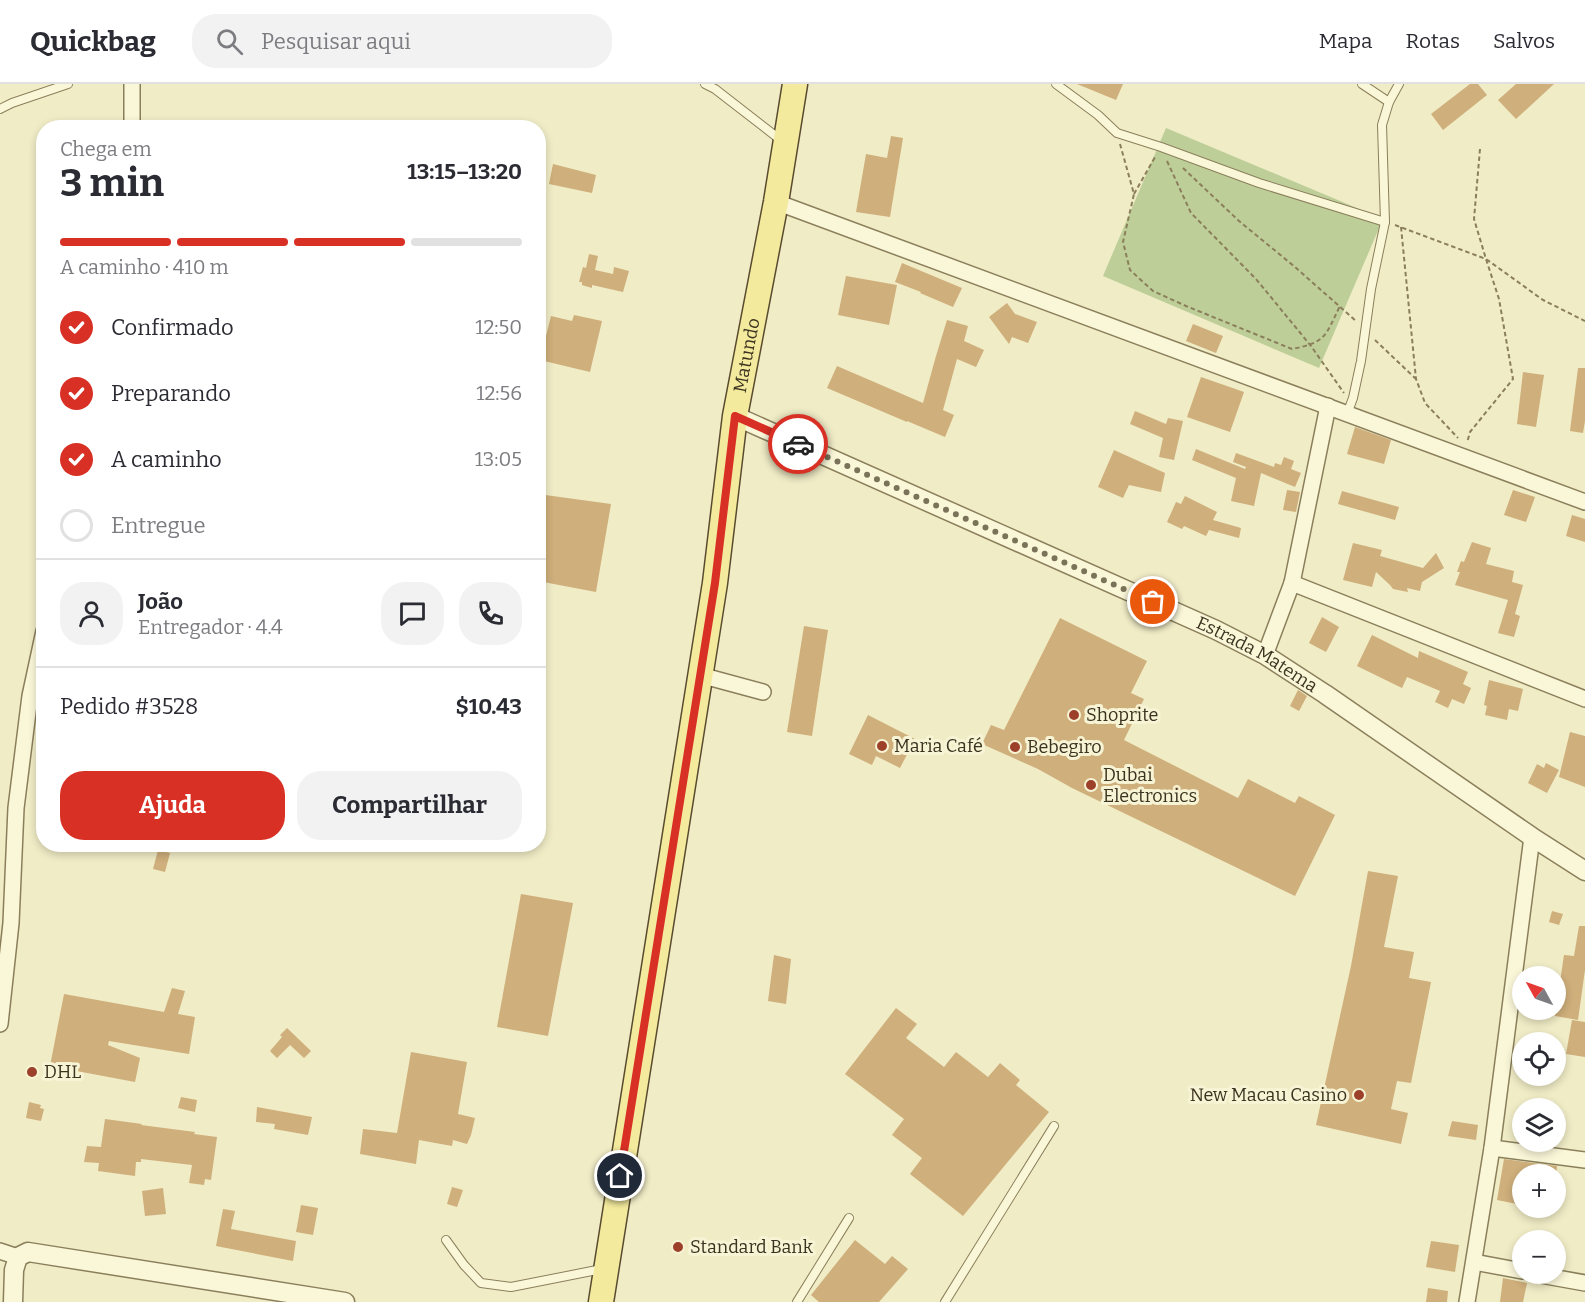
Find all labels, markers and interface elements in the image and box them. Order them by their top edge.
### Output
search box [192,14,612,68]
text: Quickbag [30,25,156,58]
icon: search [213,25,246,58]
text: Pesquisar aqui [261,28,411,55]
text: Mapa [1319,28,1373,54]
text: Rotas [1406,28,1460,54]
text: Salvos [1493,28,1555,54]
text: Chega em [60,137,152,161]
text: 13:15–13:20 [407,158,522,185]
text: 3 min [60,160,164,206]
text: A caminho · 410 m [60,255,229,279]
icon: check [60,311,93,344]
text: Confirmado [111,314,234,341]
text: 12:50 [475,315,522,339]
street label: Matundo [729,316,765,395]
icon: check [60,377,93,410]
text: Preparando [111,380,231,407]
text: 12:56 [476,381,522,405]
courier [768,414,828,474]
icon: car [782,428,815,461]
icon: check [60,443,93,476]
text: A caminho [111,446,222,473]
text: 13:05 [475,447,522,471]
text: Entregue [111,512,206,539]
pin [1127,576,1178,627]
button: person [60,582,123,645]
button: chat [381,582,444,645]
button: phone [459,582,522,645]
icon: bag [1136,585,1169,618]
text: João [138,588,183,615]
street label: Estrada Matema [1193,612,1322,697]
text: Entregador · 4.4 [138,615,283,639]
text: Pedido #3528 [60,693,198,720]
text: $10.43 [456,693,522,720]
place label: Shoprite [1086,704,1158,726]
marker: Shoprite [1067,708,1081,722]
place label: Maria Café [894,735,983,757]
place label: Bebegiro [1027,736,1102,758]
marker: Maria Café [875,739,889,753]
marker: Bebegiro [1008,740,1022,754]
place label: Dubai Electronics [1103,764,1197,807]
button: Ajuda [60,771,285,840]
button: Compartilhar [297,771,522,840]
marker: Dubai Electronics [1084,778,1098,792]
north arrow [1512,966,1566,1020]
map controls [1512,966,1566,1284]
button: locate [1512,1032,1566,1086]
place label: DHL [44,1061,81,1083]
marker: DHL [25,1065,39,1079]
place label: New Macau Casino [1190,1084,1347,1106]
marker: New Macau Casino [1352,1088,1366,1102]
button: layers [1512,1098,1566,1152]
pin [594,1150,645,1201]
icon: home [603,1159,636,1192]
button: + [1512,1164,1566,1218]
button: − [1512,1230,1566,1284]
place label: Standard Bank [690,1236,814,1258]
marker: Standard Bank [671,1240,685,1254]

